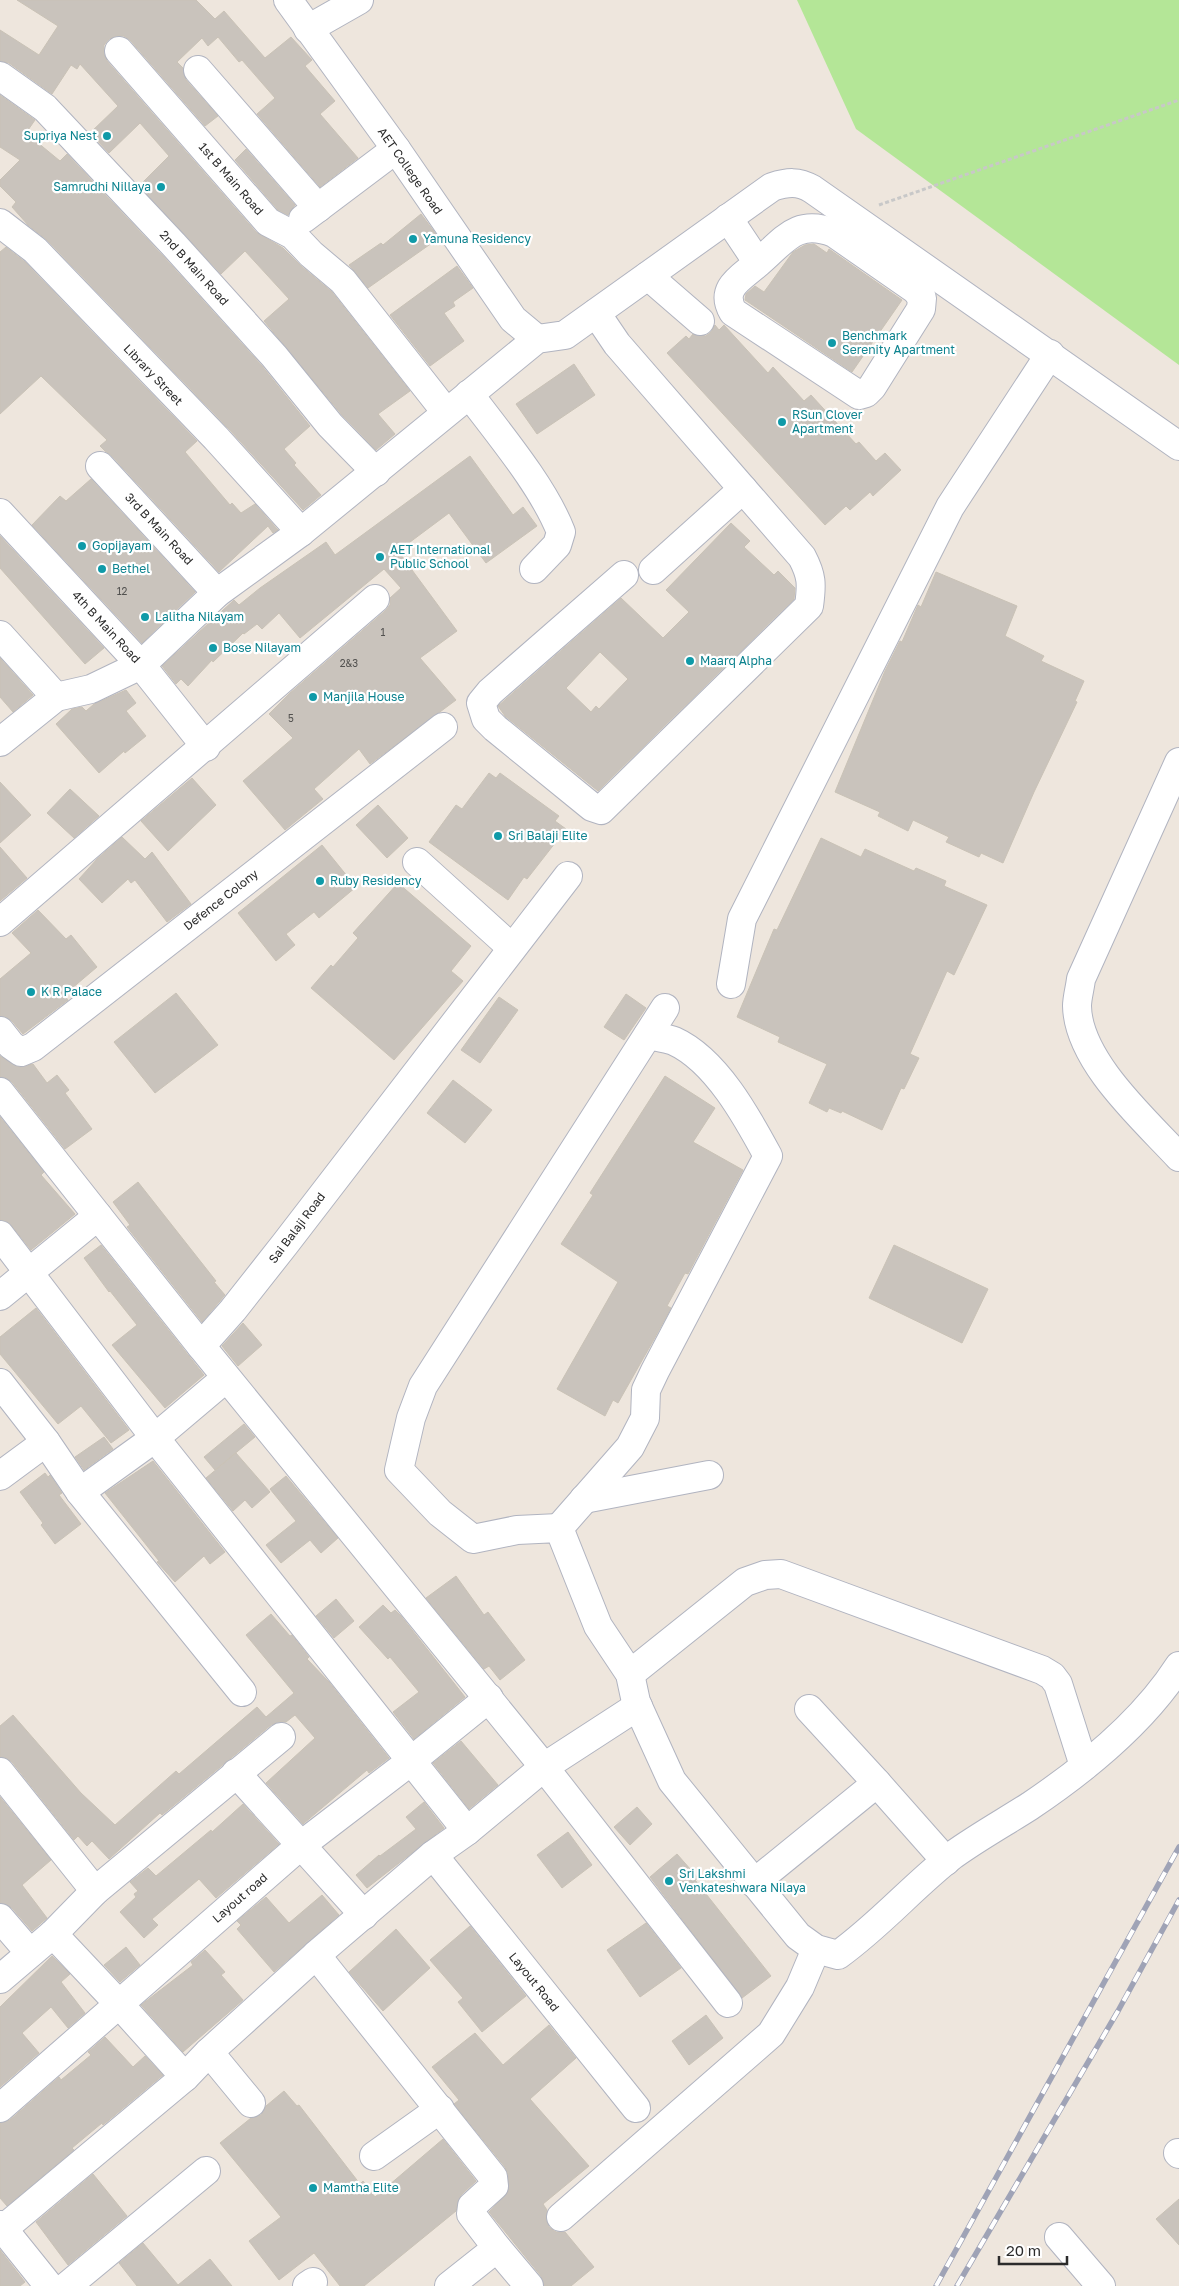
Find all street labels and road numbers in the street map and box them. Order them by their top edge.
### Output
street label: AET College Road [375,124,446,217]
street label: 1st B Main Road [196,139,267,218]
street label: 2nd B Main Road [157,227,232,308]
street label: Library Street [121,341,186,408]
street label: 3rd B Main Road [122,489,197,568]
street label: 4th B Main Road [69,587,144,666]
street label: Defence Colony [180,866,261,933]
street label: Sai Balaji Road [265,1189,328,1266]
street label: Layout road [209,1870,270,1926]
street label: Layout Road [506,1949,563,2014]

